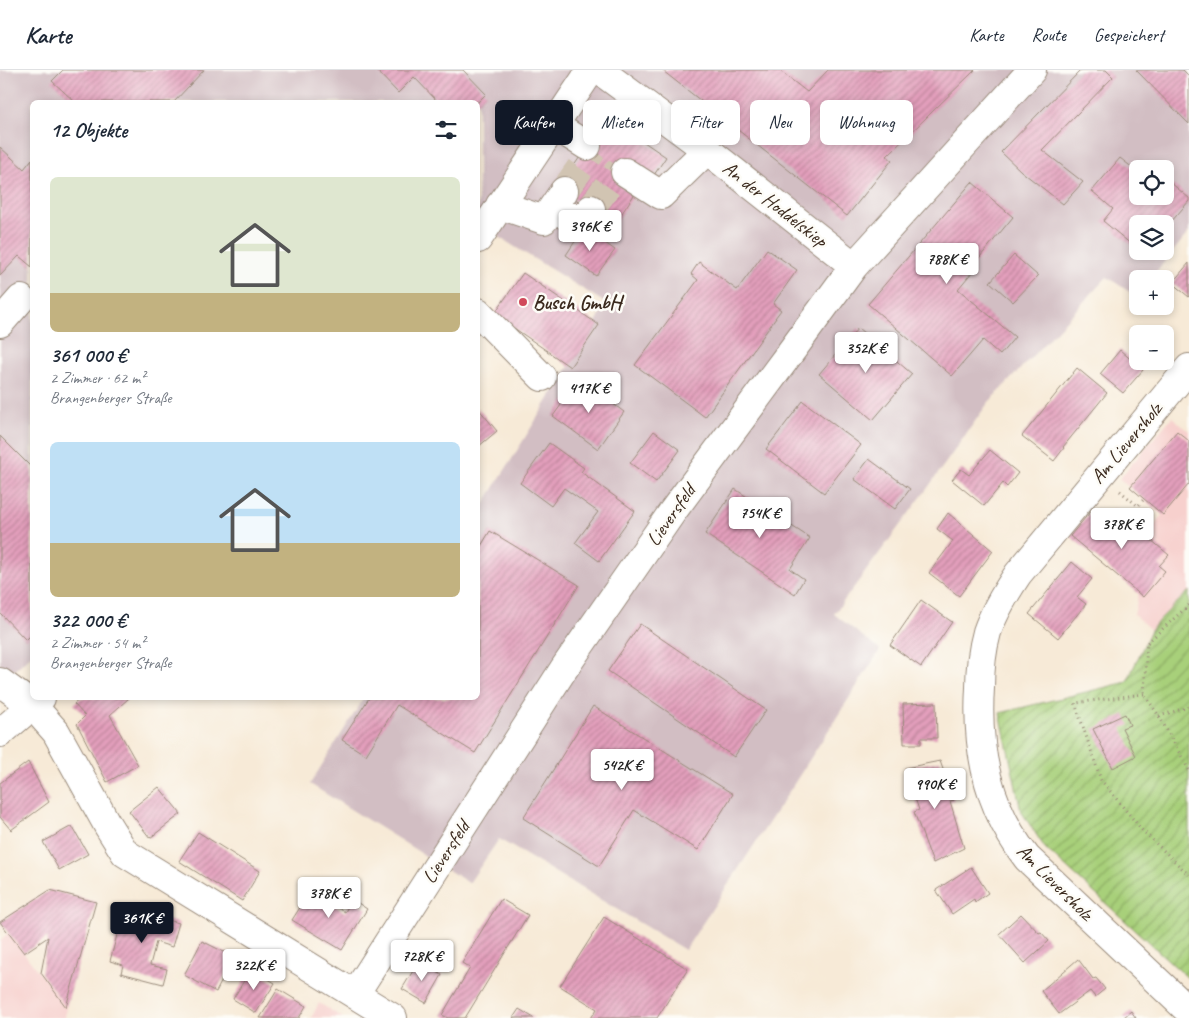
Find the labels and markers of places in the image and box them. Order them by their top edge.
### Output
pin: 396K € [549,210,631,252]
pin: 788K € [906,242,988,285]
place label: Busch GmbH [533,290,625,315]
marker: Busch GmbH [517,296,529,308]
pin: 352K € [825,332,907,374]
pin: 417K € [548,372,630,414]
pin: 754K € [719,496,801,539]
pin: 378K € [1081,508,1163,550]
pin: 542K € [581,748,663,791]
pin: 990K € [894,768,976,810]
pin: 378K € [288,876,370,919]
pin: 361K € [101,902,183,944]
pin: 728K € [381,940,463,982]
pin: 322K € [213,948,295,991]

